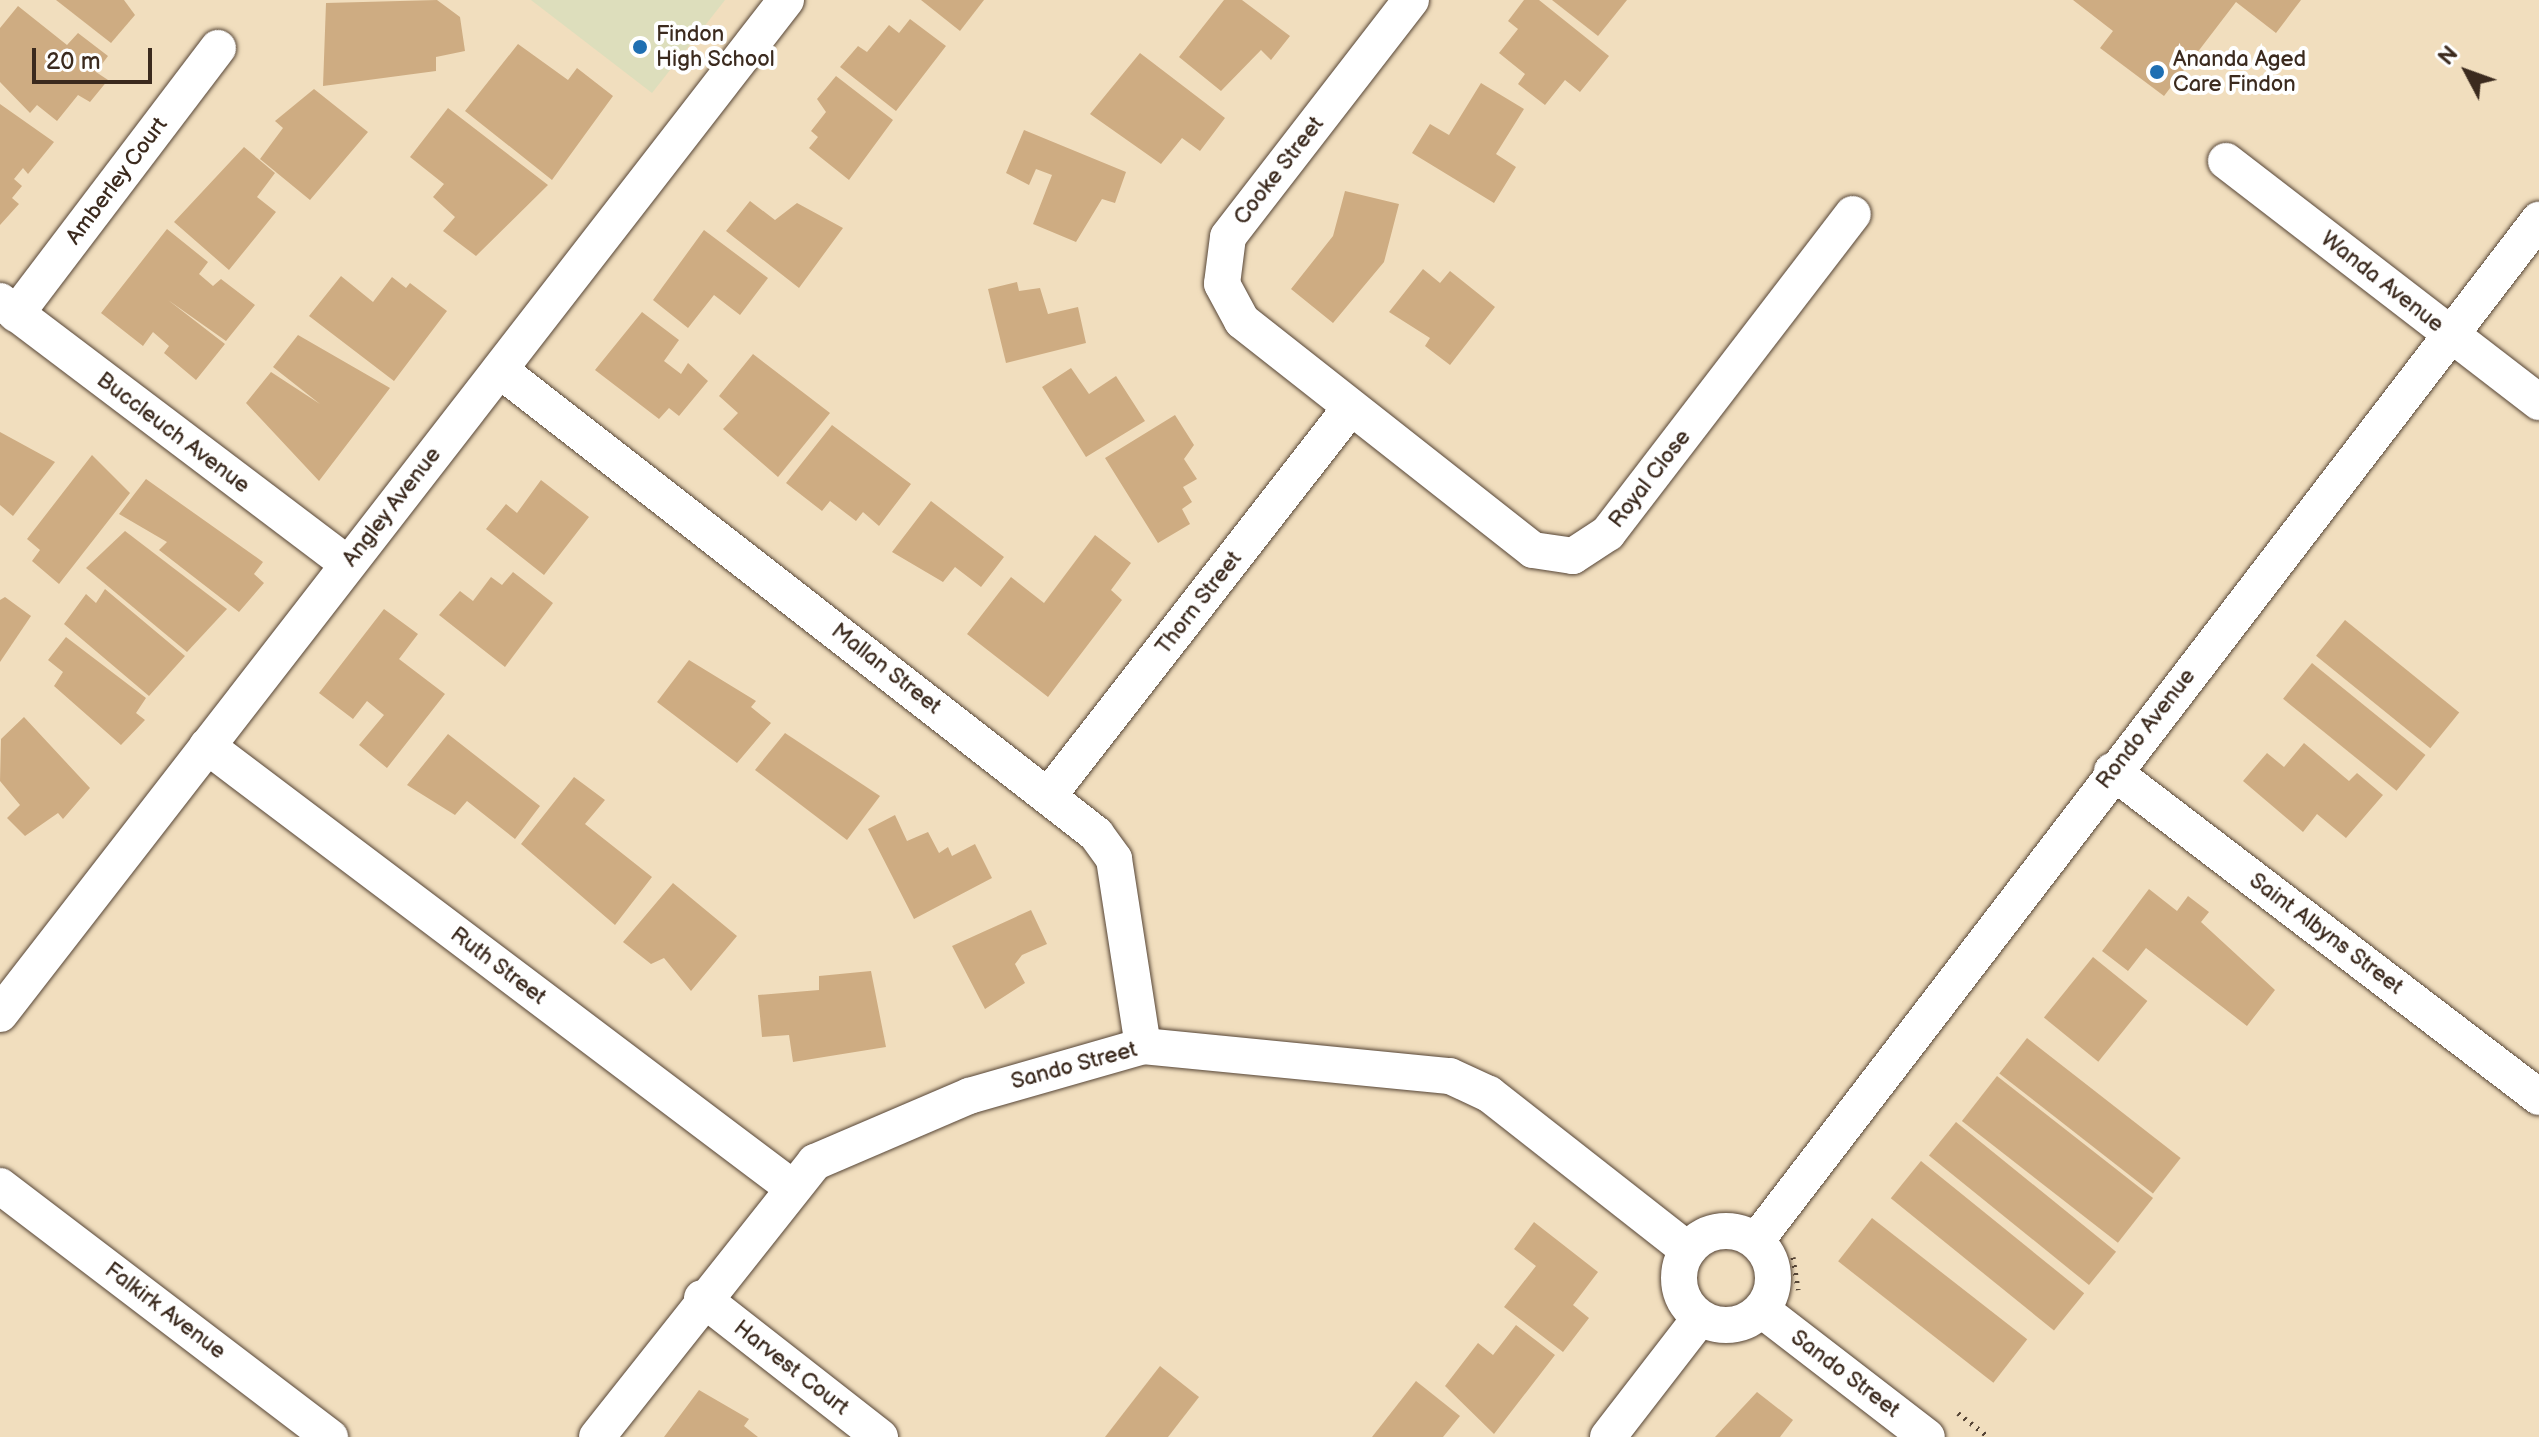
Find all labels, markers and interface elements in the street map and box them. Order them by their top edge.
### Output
place label: Findon High School [656,21,775,72]
scale bar [36,32,156,82]
north arrow [2427,32,2507,112]
marker: Findon High School [631,38,649,56]
text: N [2433,41,2464,71]
place label: Ananda Aged Care Findon [2173,46,2306,98]
text: 20 m [46,47,101,76]
marker: Ananda Aged Care Findon [2148,63,2166,81]
street label: Cooke Street [1228,111,1330,231]
street label: Amberley Court [60,112,174,250]
street label: Wanda Avenue [2315,226,2449,338]
street label: Buccleuch Avenue [91,367,255,499]
street label: Royal Close [1603,425,1697,533]
street label: Angley Avenue [337,441,447,573]
street label: Thorn Street [1150,546,1248,660]
street label: Mallan Street [826,618,946,720]
street label: Rondo Avenue [2091,664,2201,794]
street label: Saint Albyns Street [2244,867,2408,1001]
street label: Ruth Street [445,921,551,1011]
street label: Sando Street [1008,1036,1140,1096]
street label: Falkirk Avenue [99,1257,231,1365]
street label: Harvest Court [728,1315,854,1421]
street label: Sando Street [1785,1324,1905,1424]

